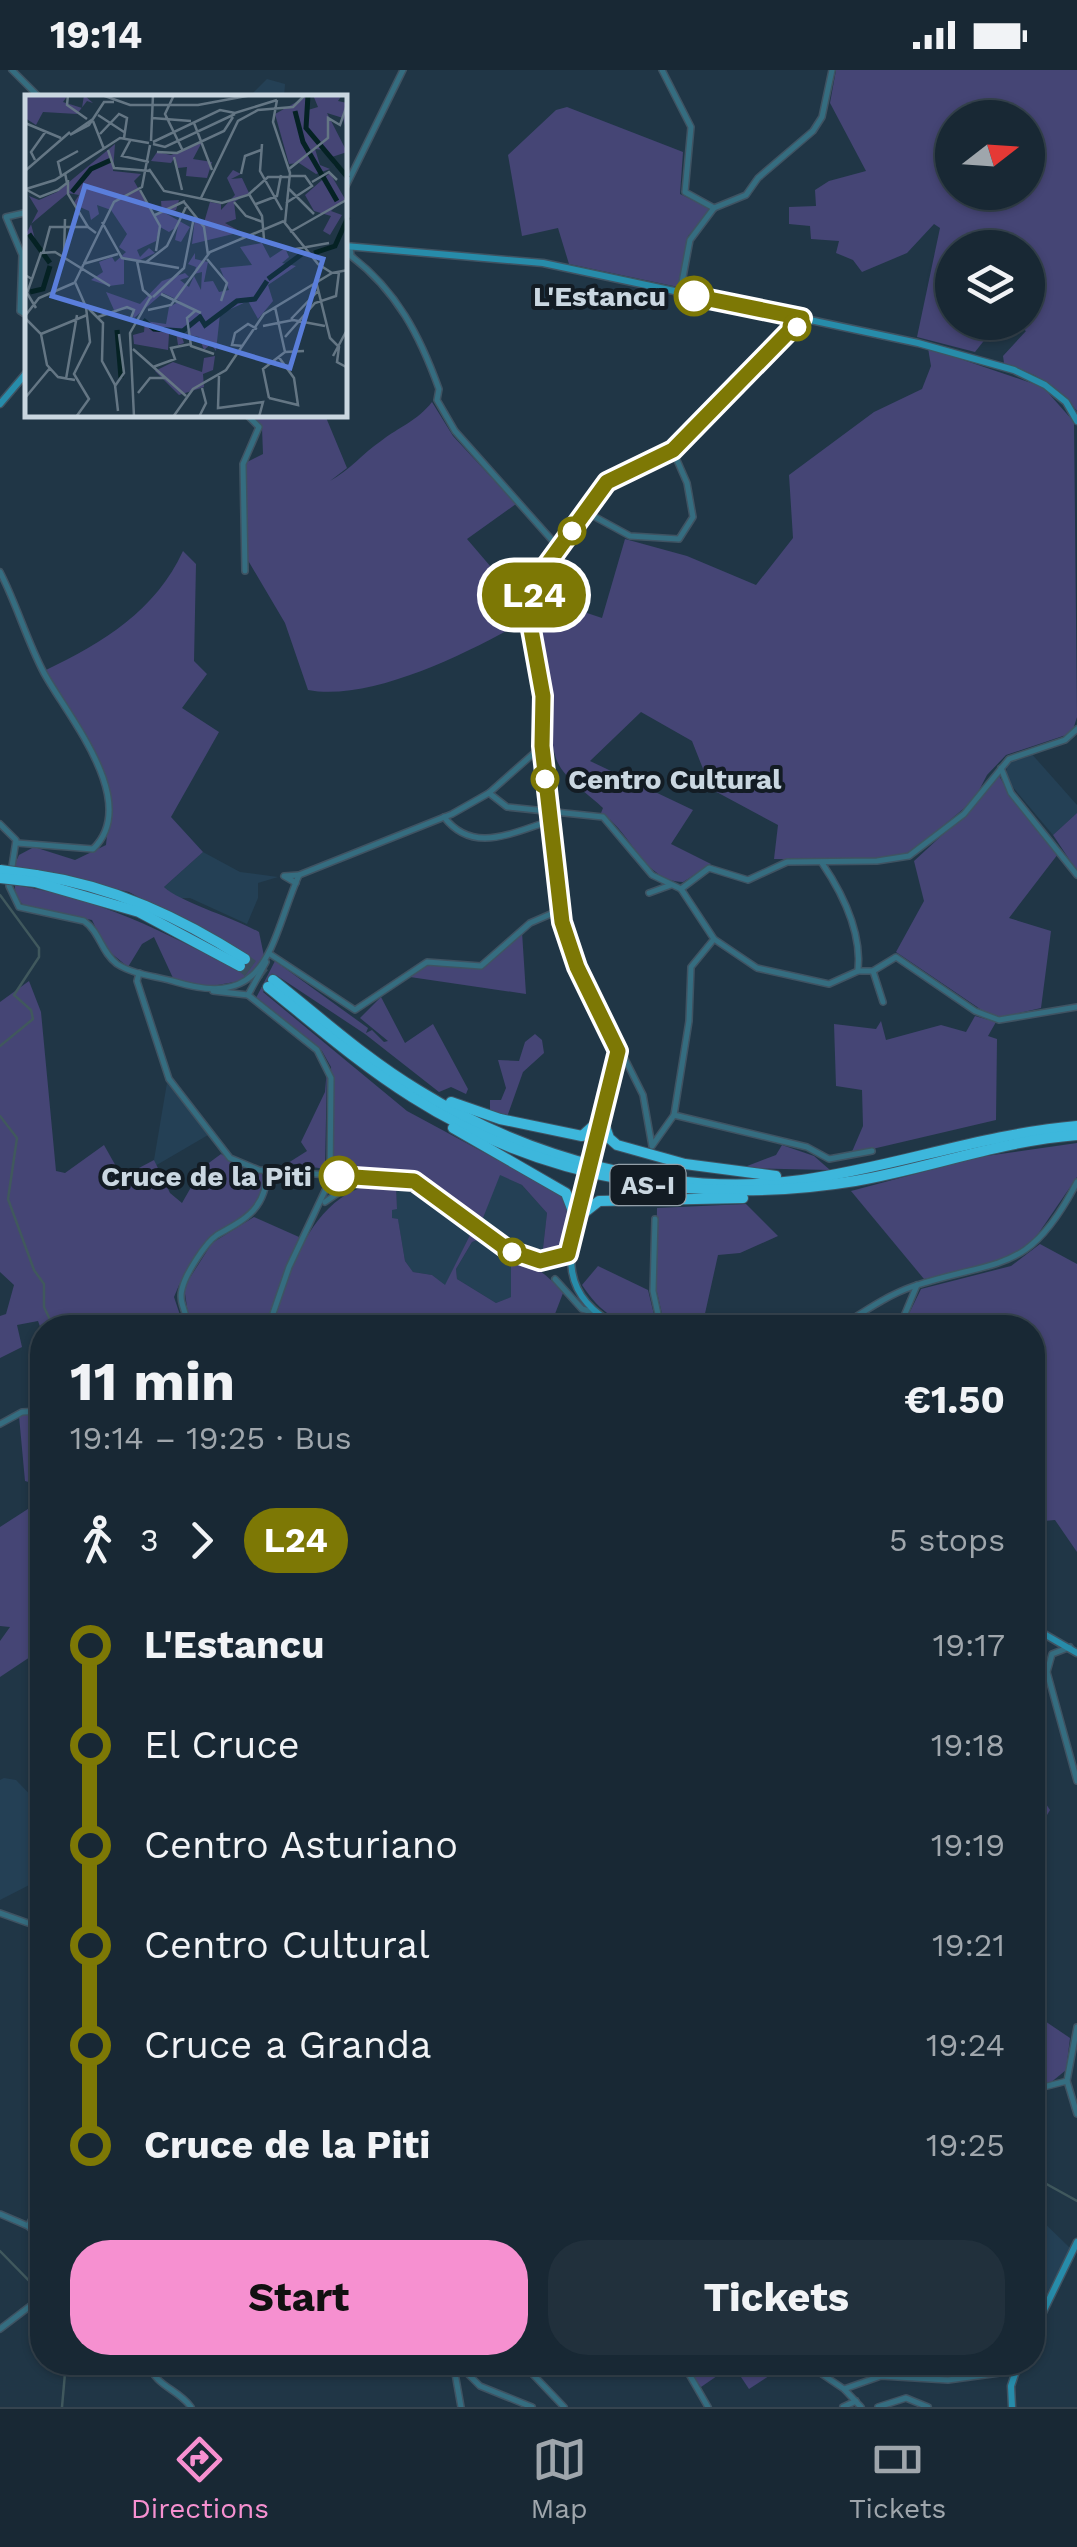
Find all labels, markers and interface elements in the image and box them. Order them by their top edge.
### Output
text: 19:14 [50,13,142,57]
inset map [25,95,348,418]
north arrow [935,100,1045,210]
map controls [935,100,1045,340]
button: layers [935,230,1045,340]
marker: L'Estancu [675,277,713,315]
place label: L'Estancu [533,280,666,313]
unlabelled marker [784,314,810,340]
unlabelled marker [559,518,585,544]
line badge: L24 [476,562,592,628]
text: L24 [502,574,566,616]
place label: Centro Cultural [568,763,782,796]
marker: Centro Cultural [532,766,558,792]
marker: Cruce de la Piti [320,1157,358,1195]
place label: Cruce de la Piti [101,1160,312,1193]
road number: AS-I [610,1165,686,1205]
unlabelled marker [499,1239,525,1265]
text: 11 min [70,1349,235,1413]
text: €1.50 [904,1378,1005,1422]
text: 19:14 – 19:25 · Bus [70,1419,352,1457]
icon: walk [70,1513,125,1568]
icon: forward [174,1513,229,1568]
text: L24 [264,1519,328,1561]
text: 3 [140,1521,159,1559]
text: 5 stops [889,1521,1005,1559]
text: L'Estancu [144,1623,325,1667]
text: 19:17 [933,1626,1005,1664]
text: El Cruce [144,1723,300,1767]
text: 19:18 [931,1726,1005,1764]
text: Centro Asturiano [144,1823,458,1867]
text: 19:19 [931,1826,1005,1864]
text: Centro Cultural [144,1923,430,1967]
text: 19:21 [932,1926,1005,1964]
text: Cruce a Granda [144,2023,432,2067]
text: 19:24 [926,2026,1005,2064]
text: Cruce de la Piti [144,2123,430,2167]
text: 19:25 [926,2126,1005,2164]
button: Start [70,2240,528,2355]
button: Tickets [548,2240,1005,2355]
tab: Directions [131,2432,269,2525]
tab: Map [531,2432,588,2525]
tab: Tickets [849,2432,946,2525]

